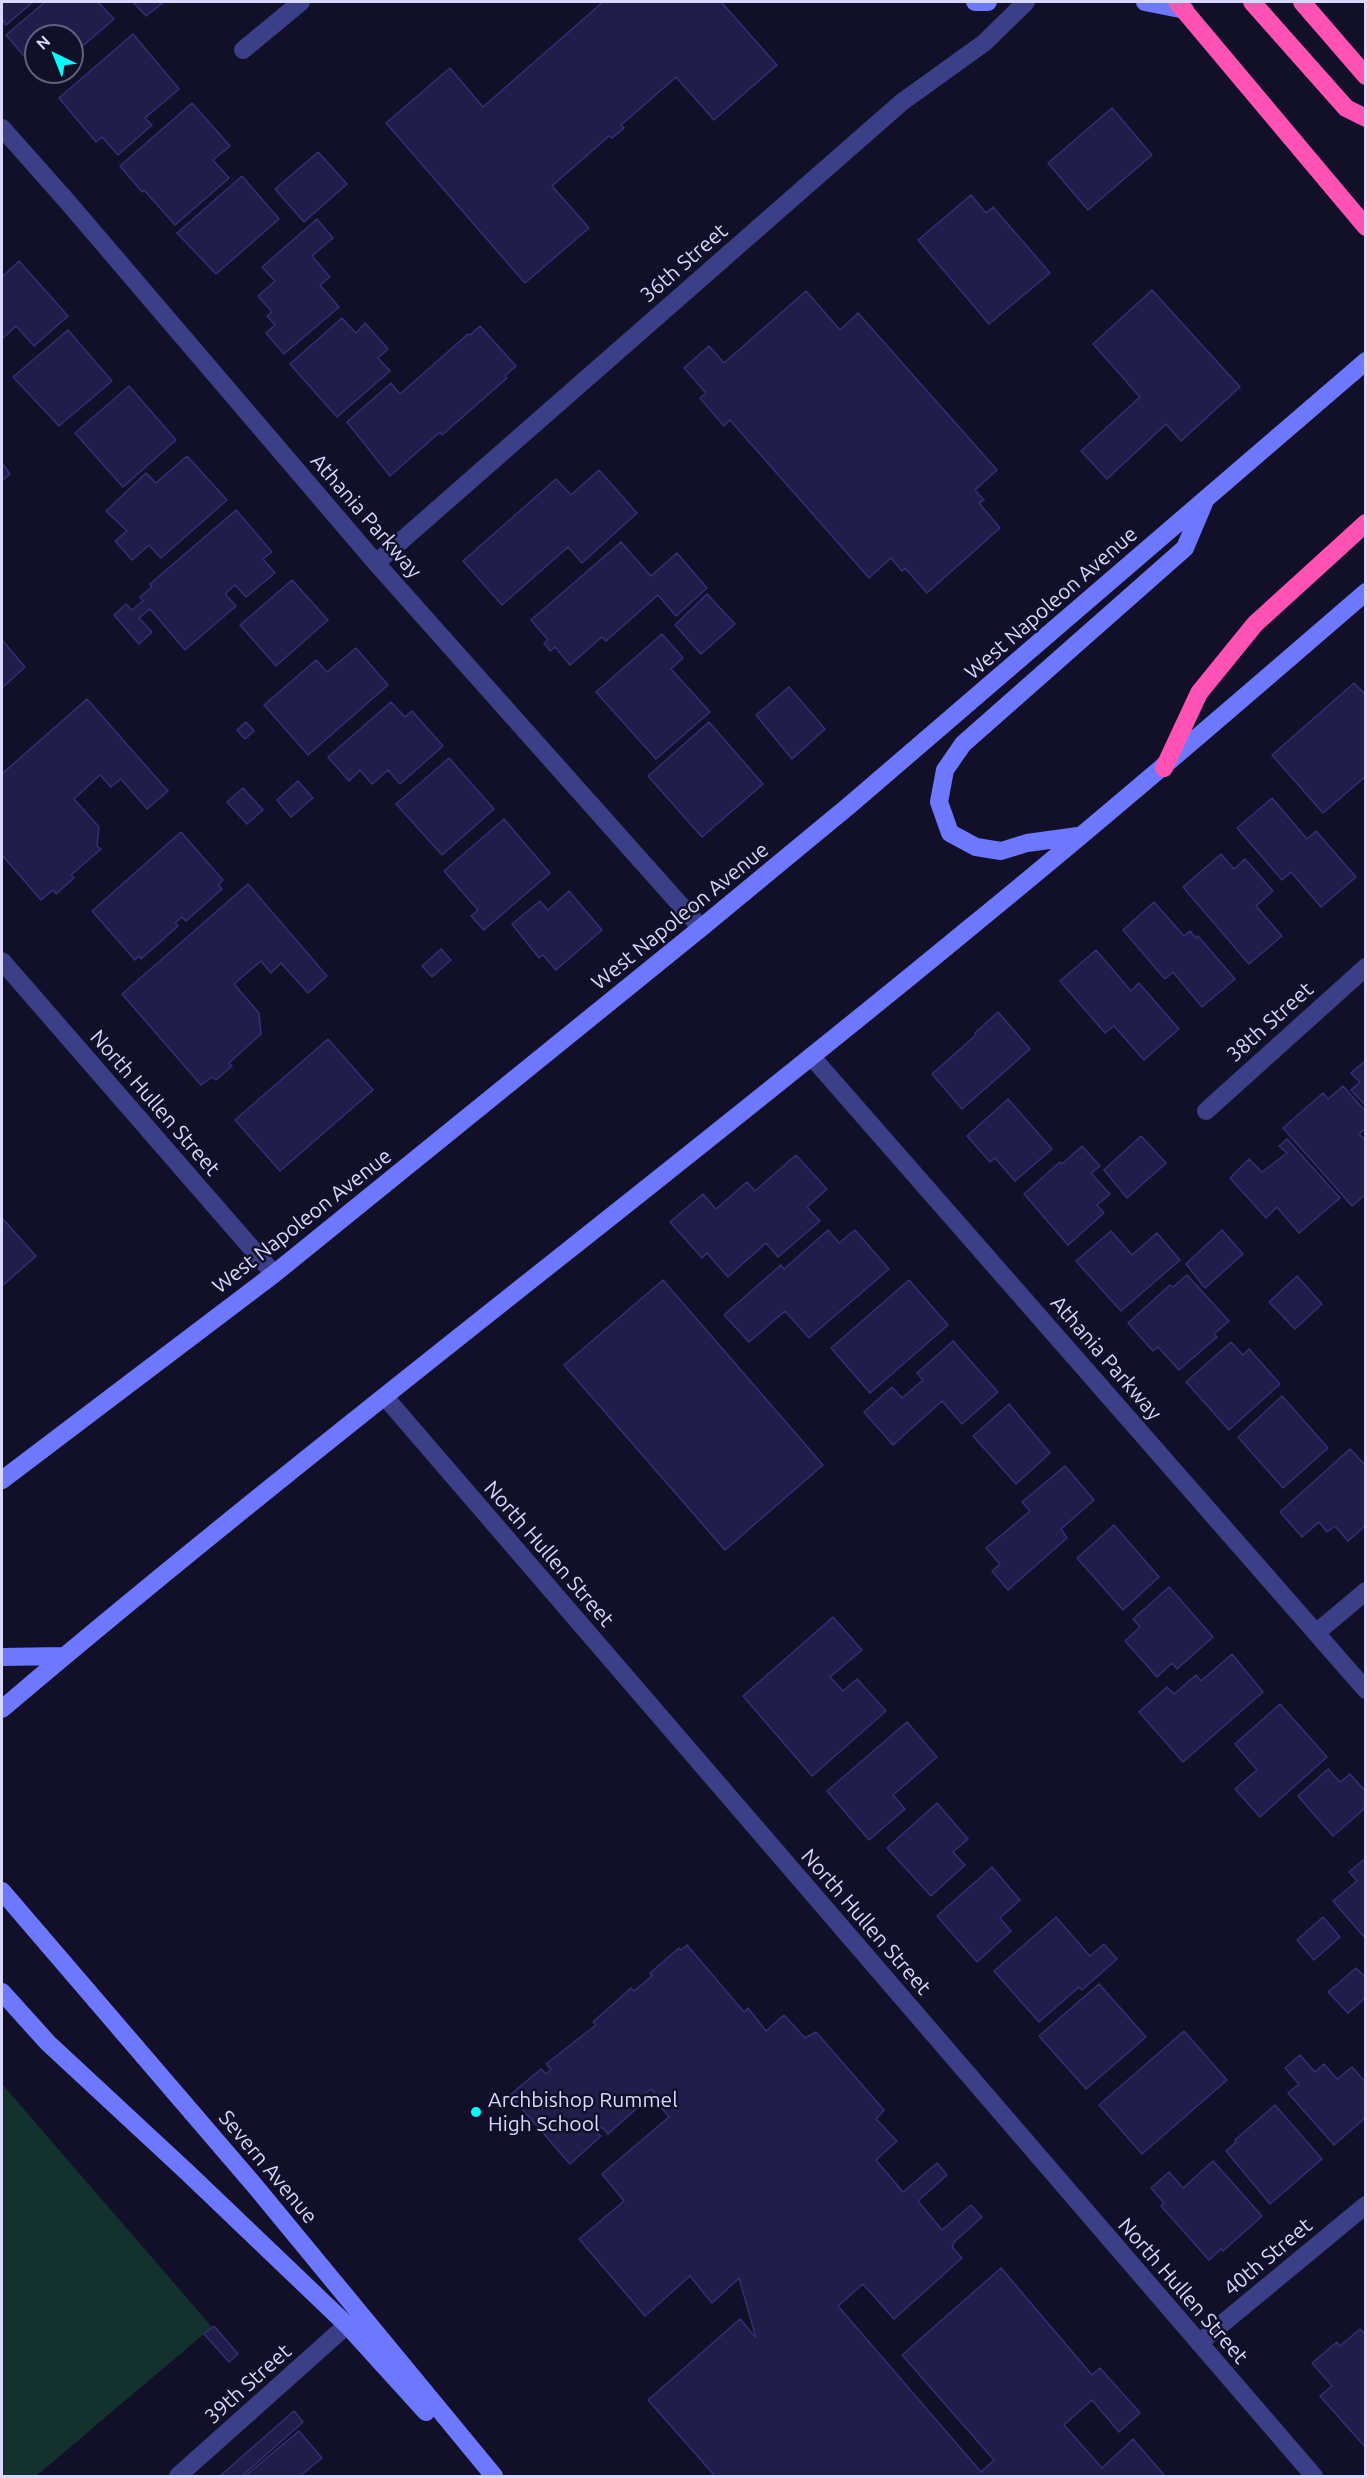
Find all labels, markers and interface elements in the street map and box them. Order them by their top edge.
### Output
north arrow [24,24,84,84]
text: N [33,32,54,53]
street label: 36th Street [635,218,733,308]
street label: Athania Parkway [305,449,427,583]
street label: West Napoleon Avenue [960,521,1142,685]
street label: West Napoleon Avenue [587,837,773,995]
street label: 38th Street [1222,977,1318,1067]
street label: North Hullen Street [85,1025,225,1181]
street label: West Napoleon Avenue [207,1143,397,1299]
street label: Athania Parkway [1045,1291,1167,1425]
street label: North Hullen Street [479,1476,619,1632]
street label: North Hullen Street [796,1844,936,2000]
place label: Archbishop Rummel High School [488,2087,678,2137]
street label: Severn Avenue [213,2105,323,2229]
marker: Archbishop Rummel High School [469,2105,483,2119]
street label: North Hullen Street [1113,2213,1253,2369]
street label: 40th Street [1219,2213,1317,2301]
street label: 39th Street [200,2339,296,2429]

